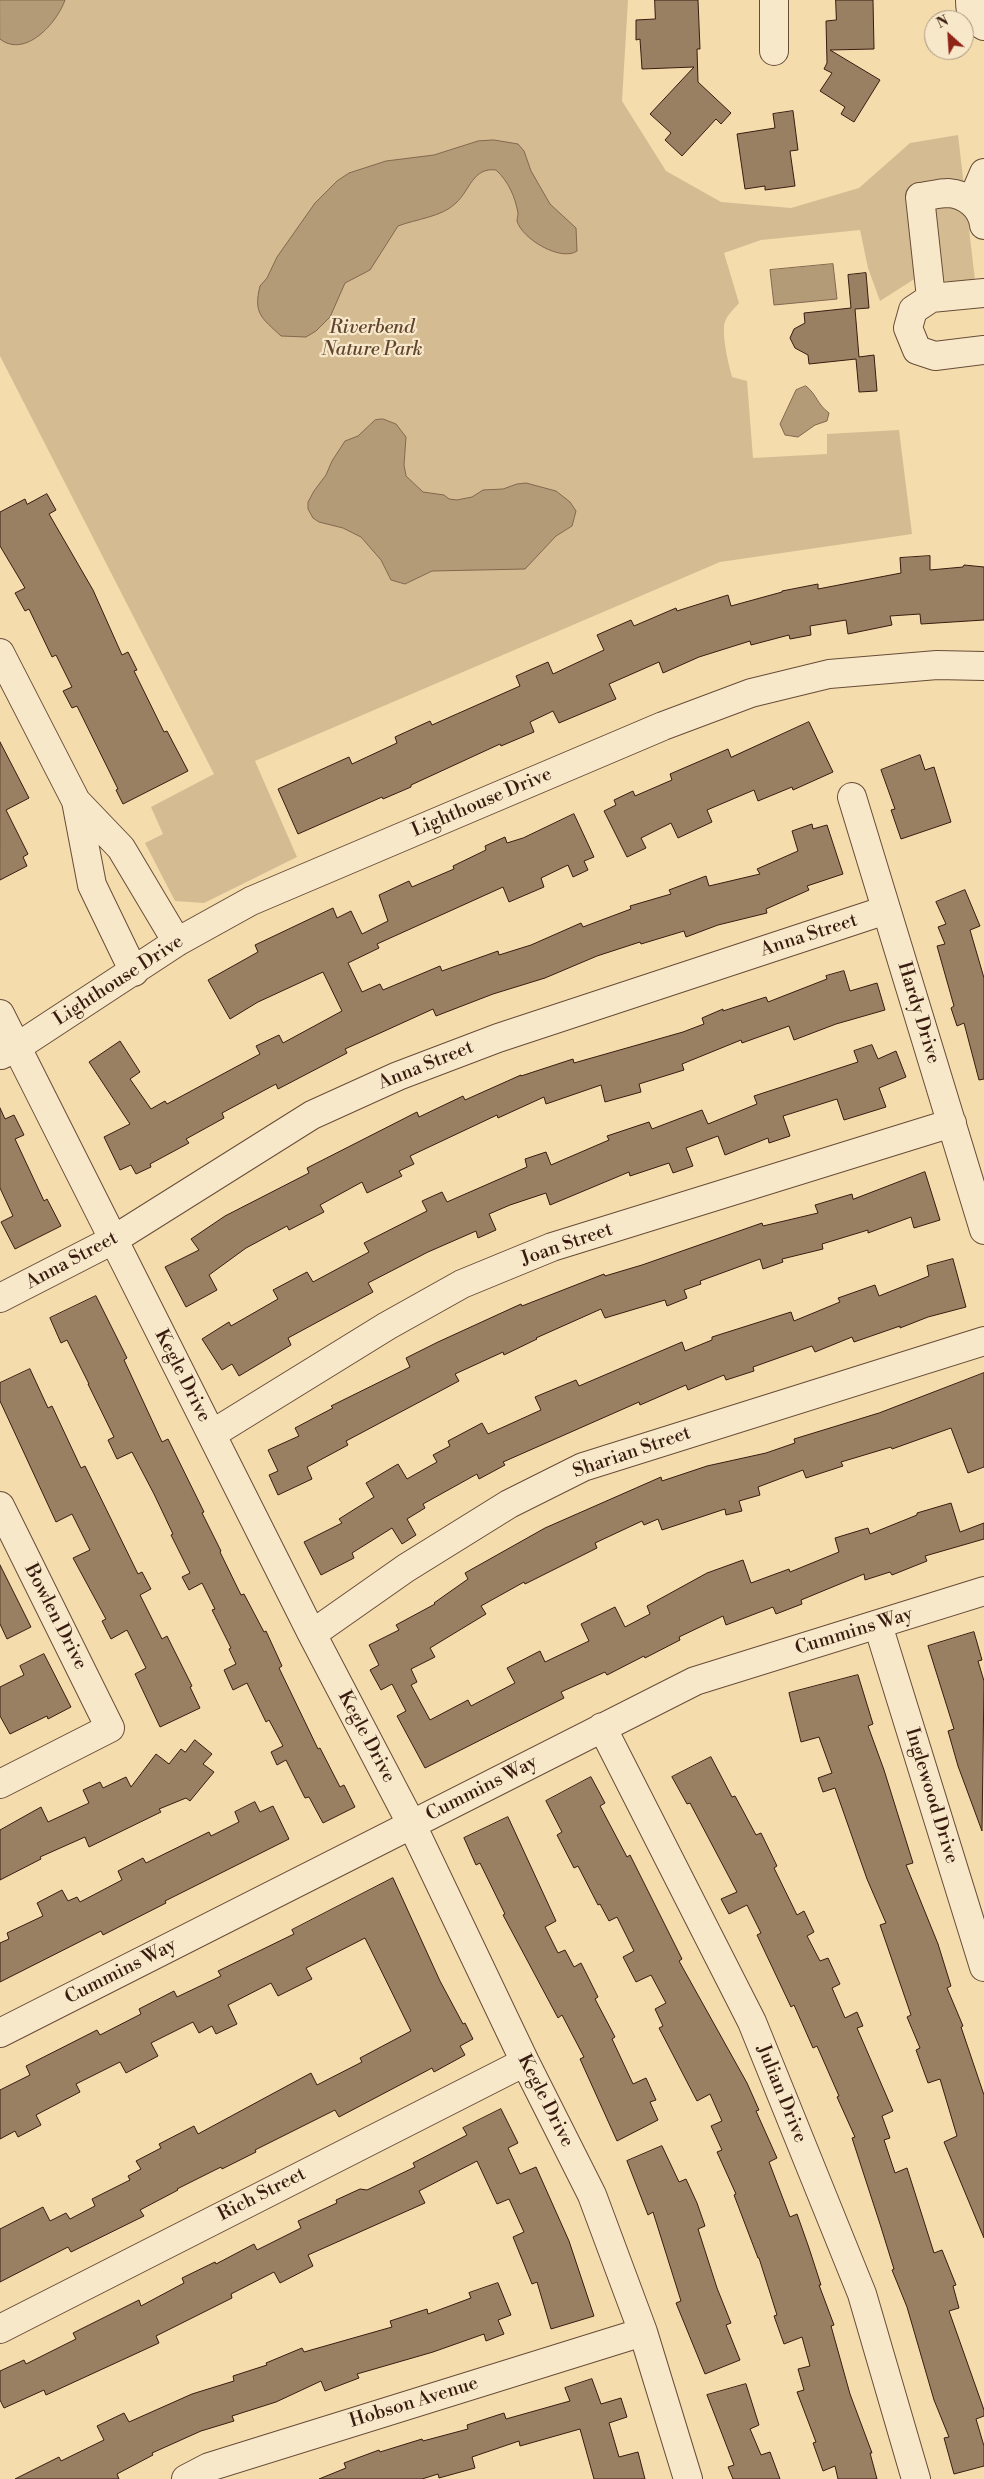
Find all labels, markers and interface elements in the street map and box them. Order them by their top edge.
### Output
north arrow [924,10,974,60]
text: N [934,12,952,33]
park label: Riverbend Nature Park [321,317,423,361]
street label: Lighthouse Drive [409,763,555,843]
street label: Anna Street [758,910,860,962]
street label: Lighthouse Drive [50,931,188,1031]
street label: Hardy Drive [892,959,944,1067]
street label: Anna Street [375,1037,477,1095]
street label: Joan Street [518,1219,616,1271]
street label: Anna Street [22,1227,122,1295]
street label: Kegle Drive [149,1326,215,1426]
street label: Sharian Street [570,1422,694,1484]
street label: Bowlen Drive [19,1560,91,1674]
street label: Cummins Way [792,1603,916,1661]
street label: Kegle Drive [332,1687,400,1787]
street label: Inglewood Drive [899,1725,963,1867]
street label: Cummins Way [423,1751,541,1827]
street label: Cummins Way [62,1934,180,2010]
street label: Julian Drive [751,2041,811,2147]
street label: Kegle Drive [512,2051,578,2151]
street label: Rich Street [214,2163,310,2227]
street label: Hobson Avenue [347,2373,481,2433]

